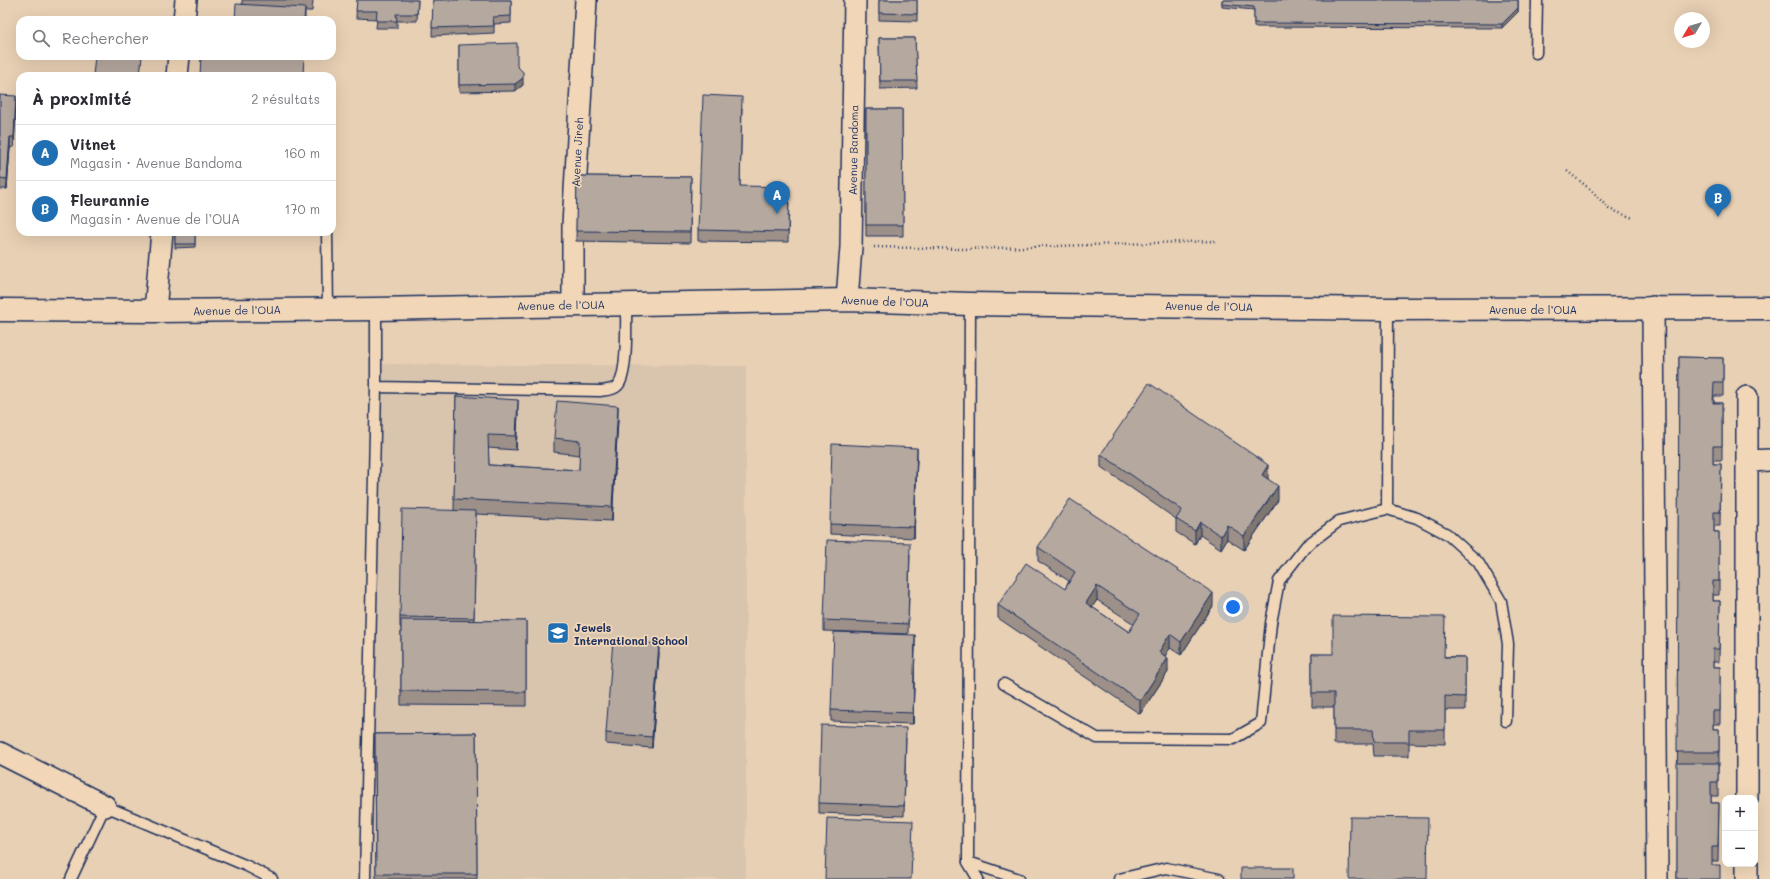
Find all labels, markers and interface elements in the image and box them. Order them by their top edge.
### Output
north arrow [1674,12,1710,48]
search box [16,16,336,60]
icon: search [30,27,52,49]
text: Rechercher [62,28,149,48]
text: À proximité [32,87,131,109]
text: 2 résultats [251,90,320,107]
street label: Avenue Bandoma [845,104,861,195]
street label: Avenue Jireh [568,117,586,187]
text: Vitnet [70,134,116,154]
text: A [40,144,50,161]
text: 160 m [284,144,320,161]
text: Magasin · Avenue Bandoma [70,154,243,171]
pin: A [764,181,790,214]
pin: B [1705,184,1731,217]
text: Fleurannie [70,190,149,210]
text: B [41,200,49,217]
text: 170 m [284,200,320,217]
text: Magasin · Avenue de l’OUA [70,210,240,227]
street label: Avenue de l’OUA [841,292,929,310]
street label: Avenue de l’OUA [517,297,605,313]
street label: Avenue de l’OUA [1165,298,1253,314]
street label: Avenue de l’OUA [193,302,281,318]
street label: Avenue de l’OUA [1489,302,1577,317]
your location [1223,597,1243,617]
school or university icon: Jewels International School [545,620,571,646]
place label: Jewels International School [574,620,688,648]
map controls [1722,795,1758,867]
button: + [1722,795,1758,831]
button: − [1722,831,1758,867]

